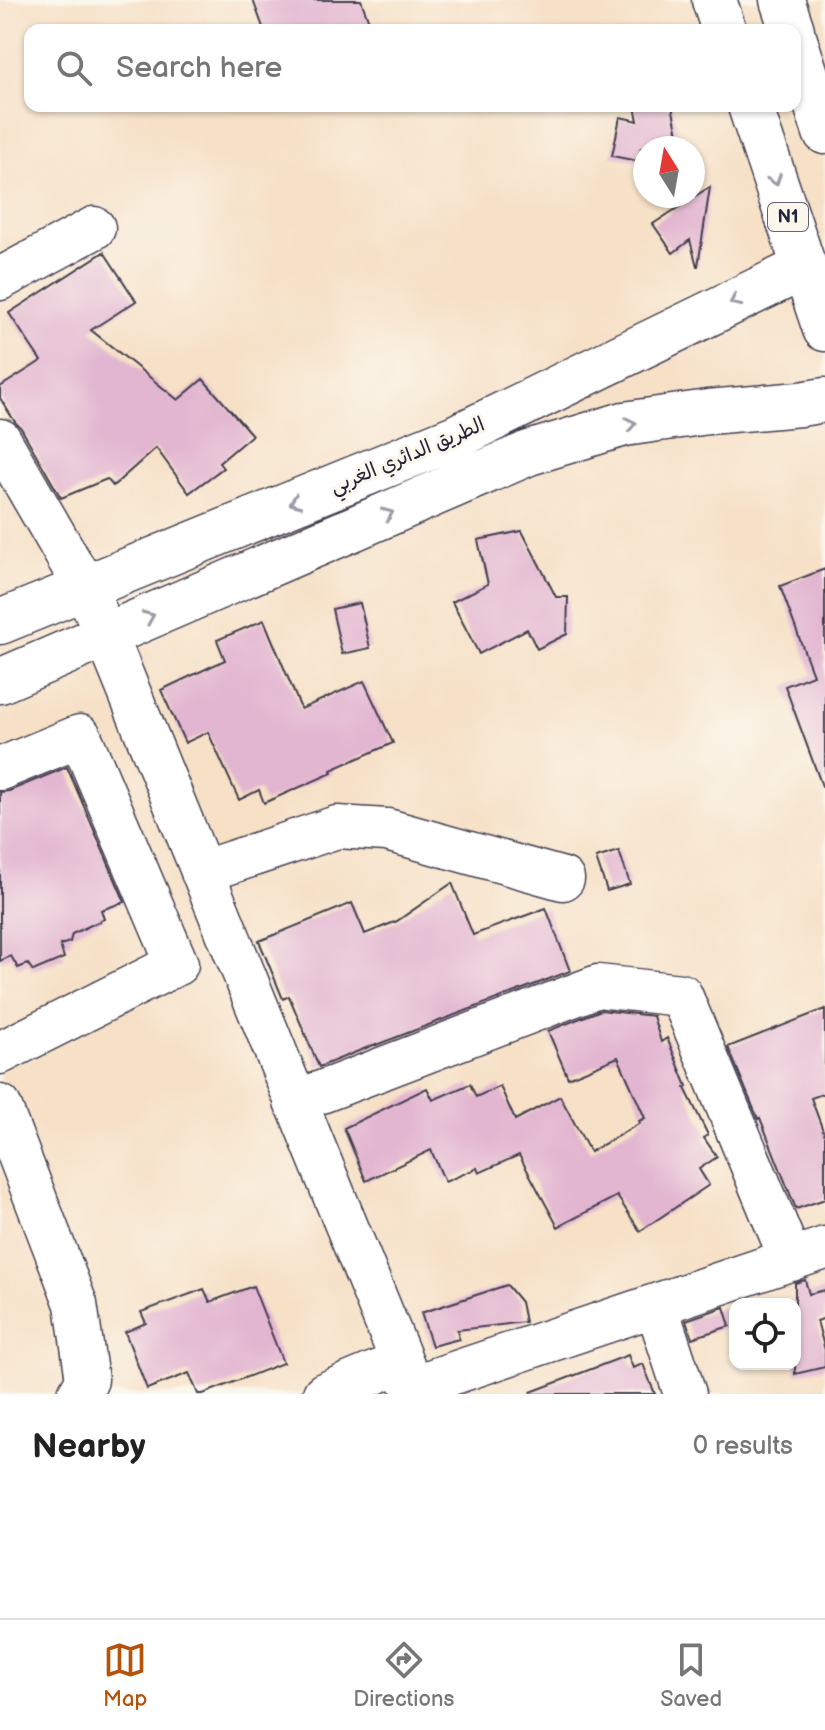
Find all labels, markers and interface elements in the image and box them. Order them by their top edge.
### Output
search box [24,24,801,112]
icon: search [52,46,96,90]
text: Search here [116,50,282,86]
north arrow [633,136,705,208]
one-way arrow [766,172,782,186]
road number: N1 [768,203,808,231]
one-way arrow [729,291,744,307]
street label: الطريق الدائري الغربي [326,412,490,504]
one-way arrow [624,416,638,433]
one-way arrow [289,492,303,508]
one-way arrow [380,508,394,524]
one-way arrow [141,610,155,626]
map controls [729,1298,801,1370]
button: locate [729,1298,801,1370]
text: Nearby [32,1426,146,1467]
text: 0 results [693,1431,793,1462]
tab: Map [103,1638,147,1713]
tab: Directions [353,1638,454,1713]
tab: Saved [660,1638,722,1713]

